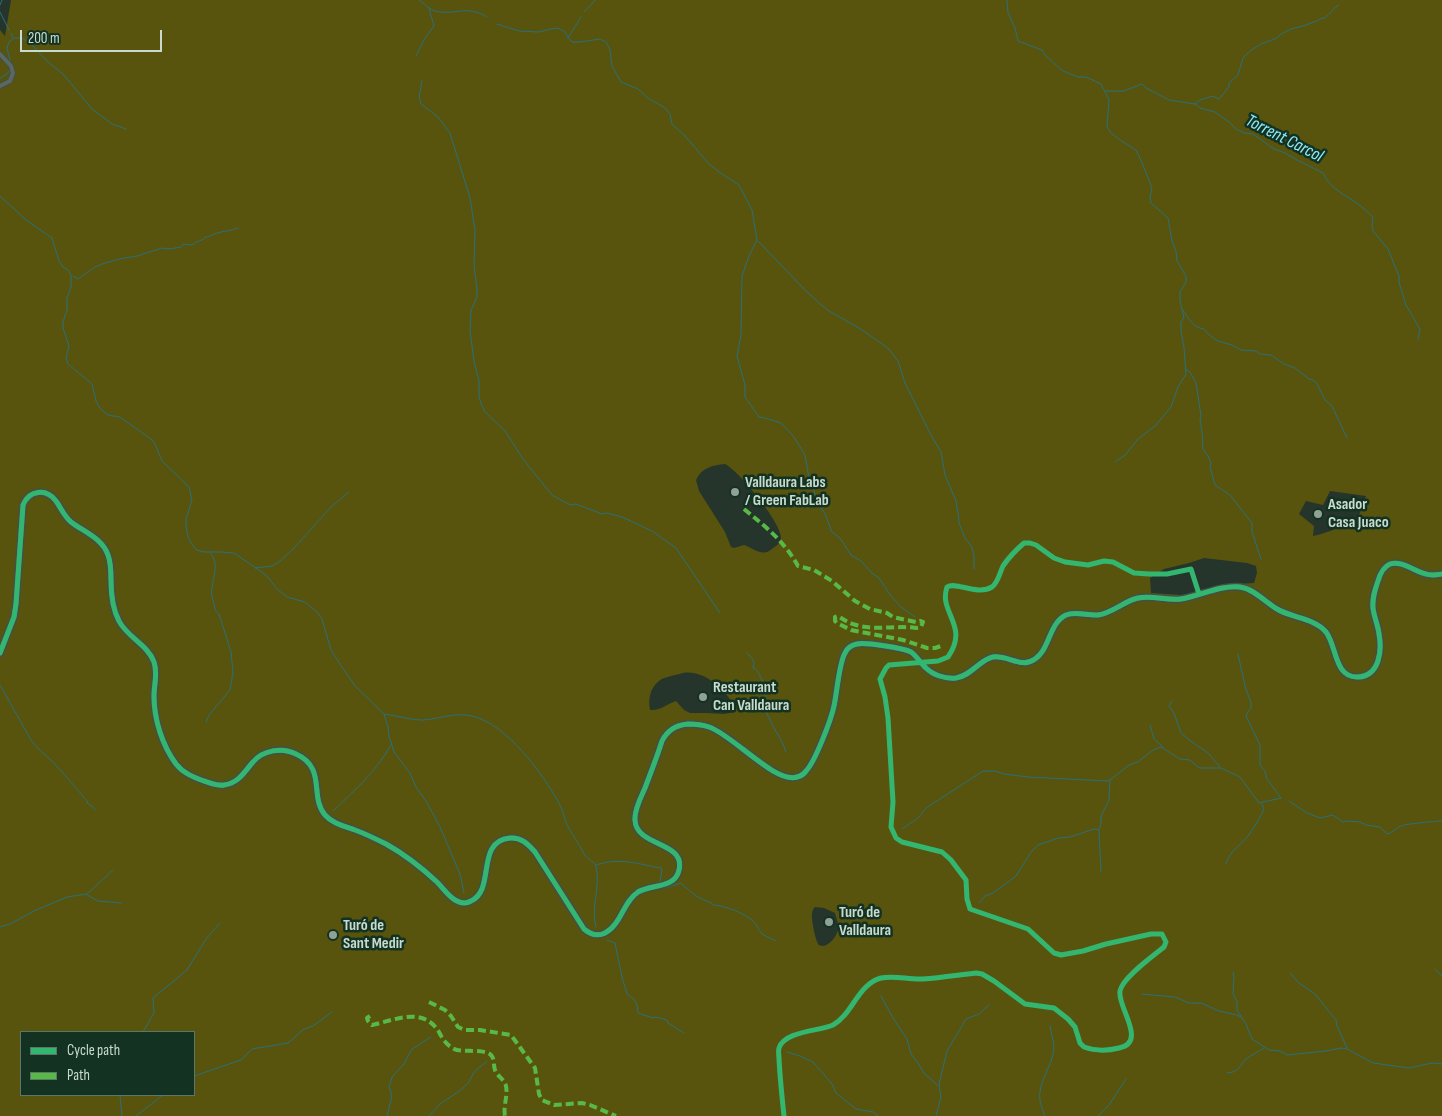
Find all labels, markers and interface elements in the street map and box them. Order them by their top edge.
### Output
scale bar [22,20,165,52]
text: 200 m [28,29,60,48]
water label: Torrent Carcol [1242,110,1326,168]
place label: Valldaura Labs / Green FabLab [745,473,829,511]
marker: Valldaura Labs / Green FabLab [729,486,741,498]
place label: Asador Casa Juaco [1328,495,1389,533]
marker: Asador Casa Juaco [1312,508,1324,520]
place label: Restaurant Can Valldaura [713,678,789,716]
marker: Restaurant Can Valldaura [697,691,709,703]
place label: Turó de Valldaura [839,903,891,941]
place label: Turó de Sant Medir [343,916,404,954]
marker: Turó de Valldaura [823,916,835,928]
marker: Turó de Sant Medir [327,929,339,941]
legend [20,1031,195,1096]
text: Cycle path [67,1041,120,1060]
text: Path [67,1066,90,1085]

